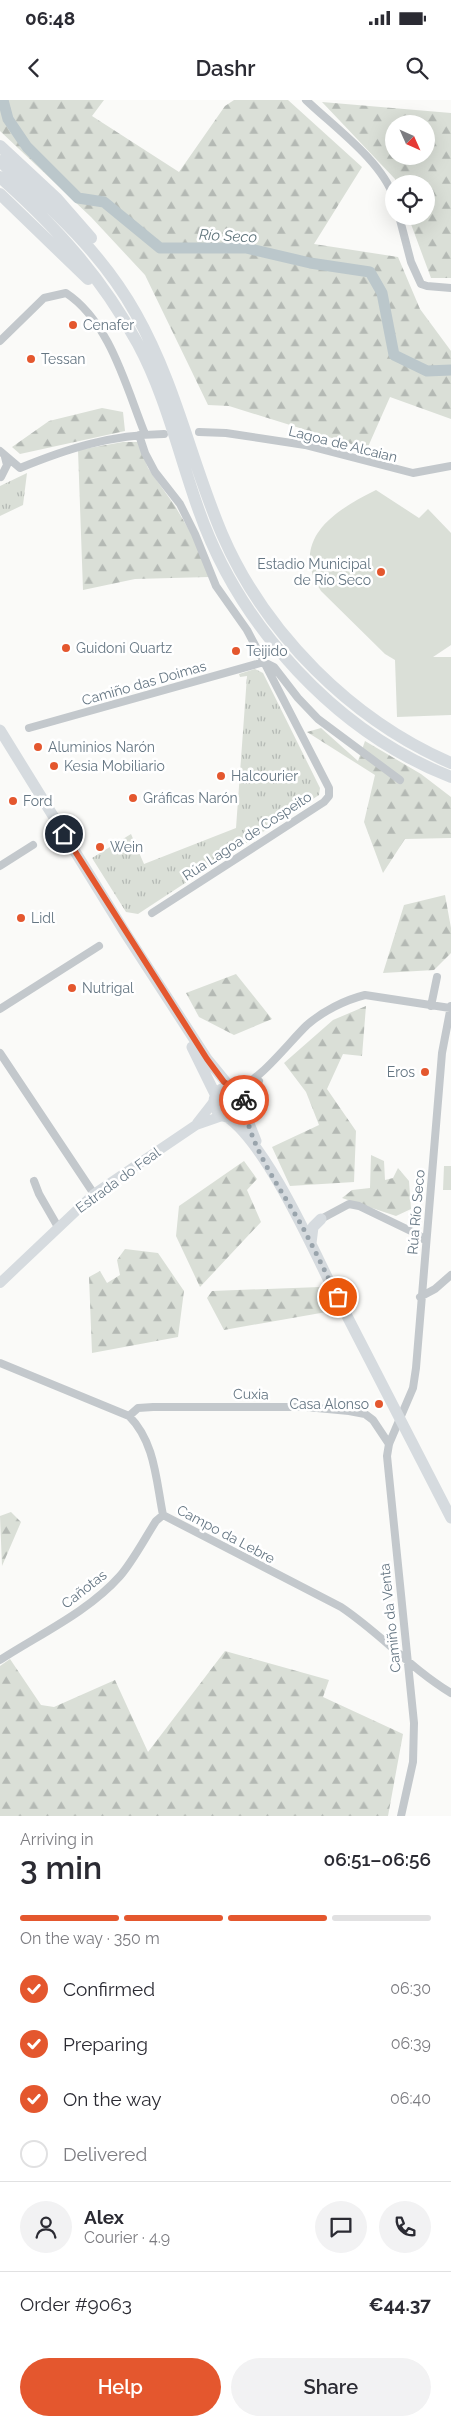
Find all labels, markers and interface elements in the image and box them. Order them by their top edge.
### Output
text: 06:48 [25,7,75,29]
icon: back [20,54,48,82]
icon: search [403,54,431,82]
text: Dashr [195,55,256,81]
north arrow [385,115,435,165]
map controls [385,115,435,225]
button: locate [385,175,435,225]
water label: Río Seco [199,225,257,247]
place label: Cenafer [83,317,134,333]
marker: Cenafer [67,319,79,331]
place label: Tessan [41,351,86,367]
marker: Tessan [25,353,37,365]
street label: Lagoa de Alcaian [287,423,399,465]
place label: Estadio Municipal de Río Seco [257,556,371,588]
marker: Estadio Municipal de Río Seco [375,566,387,578]
place label: Guidoni Quartz [76,640,172,656]
marker: Guidoni Quartz [60,642,72,654]
place label: Teijido [246,643,287,659]
marker: Teijido [230,645,242,657]
street label: Camiño das Doimas [80,658,208,708]
place label: Aluminios Narón [48,739,155,755]
marker: Aluminios Narón [32,741,44,753]
place label: Kesia Mobiliario [64,758,165,774]
marker: Kesia Mobiliario [48,760,60,772]
place label: Halcourier [231,768,298,784]
marker: Halcourier [215,770,227,782]
street label: Rúa Lagoa de Cospeito [180,788,314,884]
place label: Gráficas Narón [143,790,238,806]
marker: Gráficas Narón [127,792,139,804]
place label: Ford [23,793,53,809]
marker: Ford [7,795,19,807]
pin [43,813,85,855]
icon: home [50,820,78,848]
place label: Wein [110,839,143,855]
marker: Wein [94,841,106,853]
place label: Lidl [31,910,55,926]
marker: Lidl [15,912,27,924]
place label: Nutrigal [82,980,134,996]
marker: Nutrigal [66,982,78,994]
place label: Eros [387,1064,415,1080]
marker: Eros [419,1066,431,1078]
courier [219,1075,269,1125]
icon: bike [230,1086,258,1114]
street label: Estrada do Feal [73,1144,163,1216]
street label: Rúa Río Seco [404,1169,428,1255]
pin [317,1276,359,1318]
icon: bag [324,1283,352,1311]
street label: Cuxia [233,1386,269,1402]
place label: Casa Alonso [289,1396,369,1412]
marker: Casa Alonso [373,1398,385,1410]
street label: Campo da Lebre [174,1502,278,1566]
street label: Camiño da Venta [376,1563,404,1673]
street label: Cañotas [58,1566,110,1612]
text: Arriving in [20,1830,94,1849]
text: 06:51–06:56 [324,1848,431,1870]
text: 3 min [20,1849,102,1886]
text: On the way · 350 m [20,1929,160,1948]
icon: check [20,1975,48,2003]
text: Confirmed [63,1978,155,2000]
text: 06:30 [390,1979,431,1998]
icon: check [20,2030,48,2058]
text: Preparing [63,2033,148,2055]
text: 06:39 [391,2034,431,2053]
icon: check [20,2085,48,2113]
text: On the way [63,2088,162,2110]
text: 06:40 [390,2089,431,2108]
text: Delivered [63,2143,147,2165]
button: person [20,2201,72,2253]
button: chat [315,2201,367,2253]
button: phone [379,2201,431,2253]
text: Alex [84,2206,124,2228]
text: Courier · 4.9 [84,2228,170,2247]
text: Order #9063 [20,2293,132,2315]
text: €44.37 [369,2293,431,2315]
button: Help [20,2358,221,2416]
button: Share [231,2358,431,2416]

